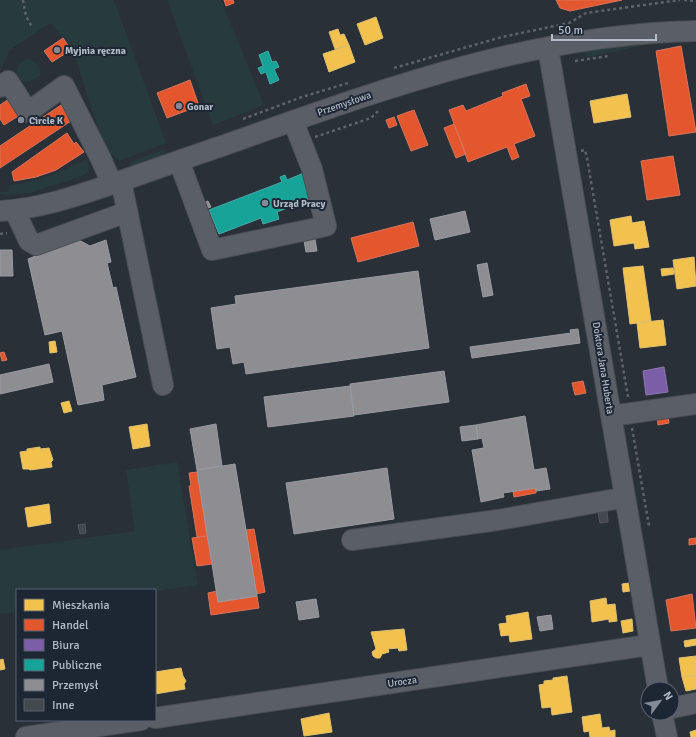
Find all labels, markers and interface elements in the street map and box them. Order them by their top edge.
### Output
scale bar [552,16,656,42]
text: 50 m [558,23,583,38]
marker: Myjnia ręczna [52,45,62,55]
place label: Myjnia ręczna [65,45,126,57]
street label: Przemysłowa [316,89,373,119]
marker: Gonar [174,101,184,111]
place label: Gonar [187,101,213,113]
marker: Circle K [16,115,26,125]
place label: Circle K [29,115,64,127]
marker: Urząd Pracy [260,198,270,208]
place label: Urząd Pracy [273,198,325,210]
street label: Doktora Jana Huberta [590,321,616,415]
legend [16,589,156,721]
text: Mieszkania [52,598,110,613]
text: Handel [52,618,89,633]
text: Biura [52,638,80,653]
text: Publiczne [52,658,102,673]
street label: Urocza [387,674,418,690]
text: Przemysł [52,678,99,693]
north arrow [640,681,680,721]
text: N [661,689,676,703]
text: Inne [52,698,75,713]

